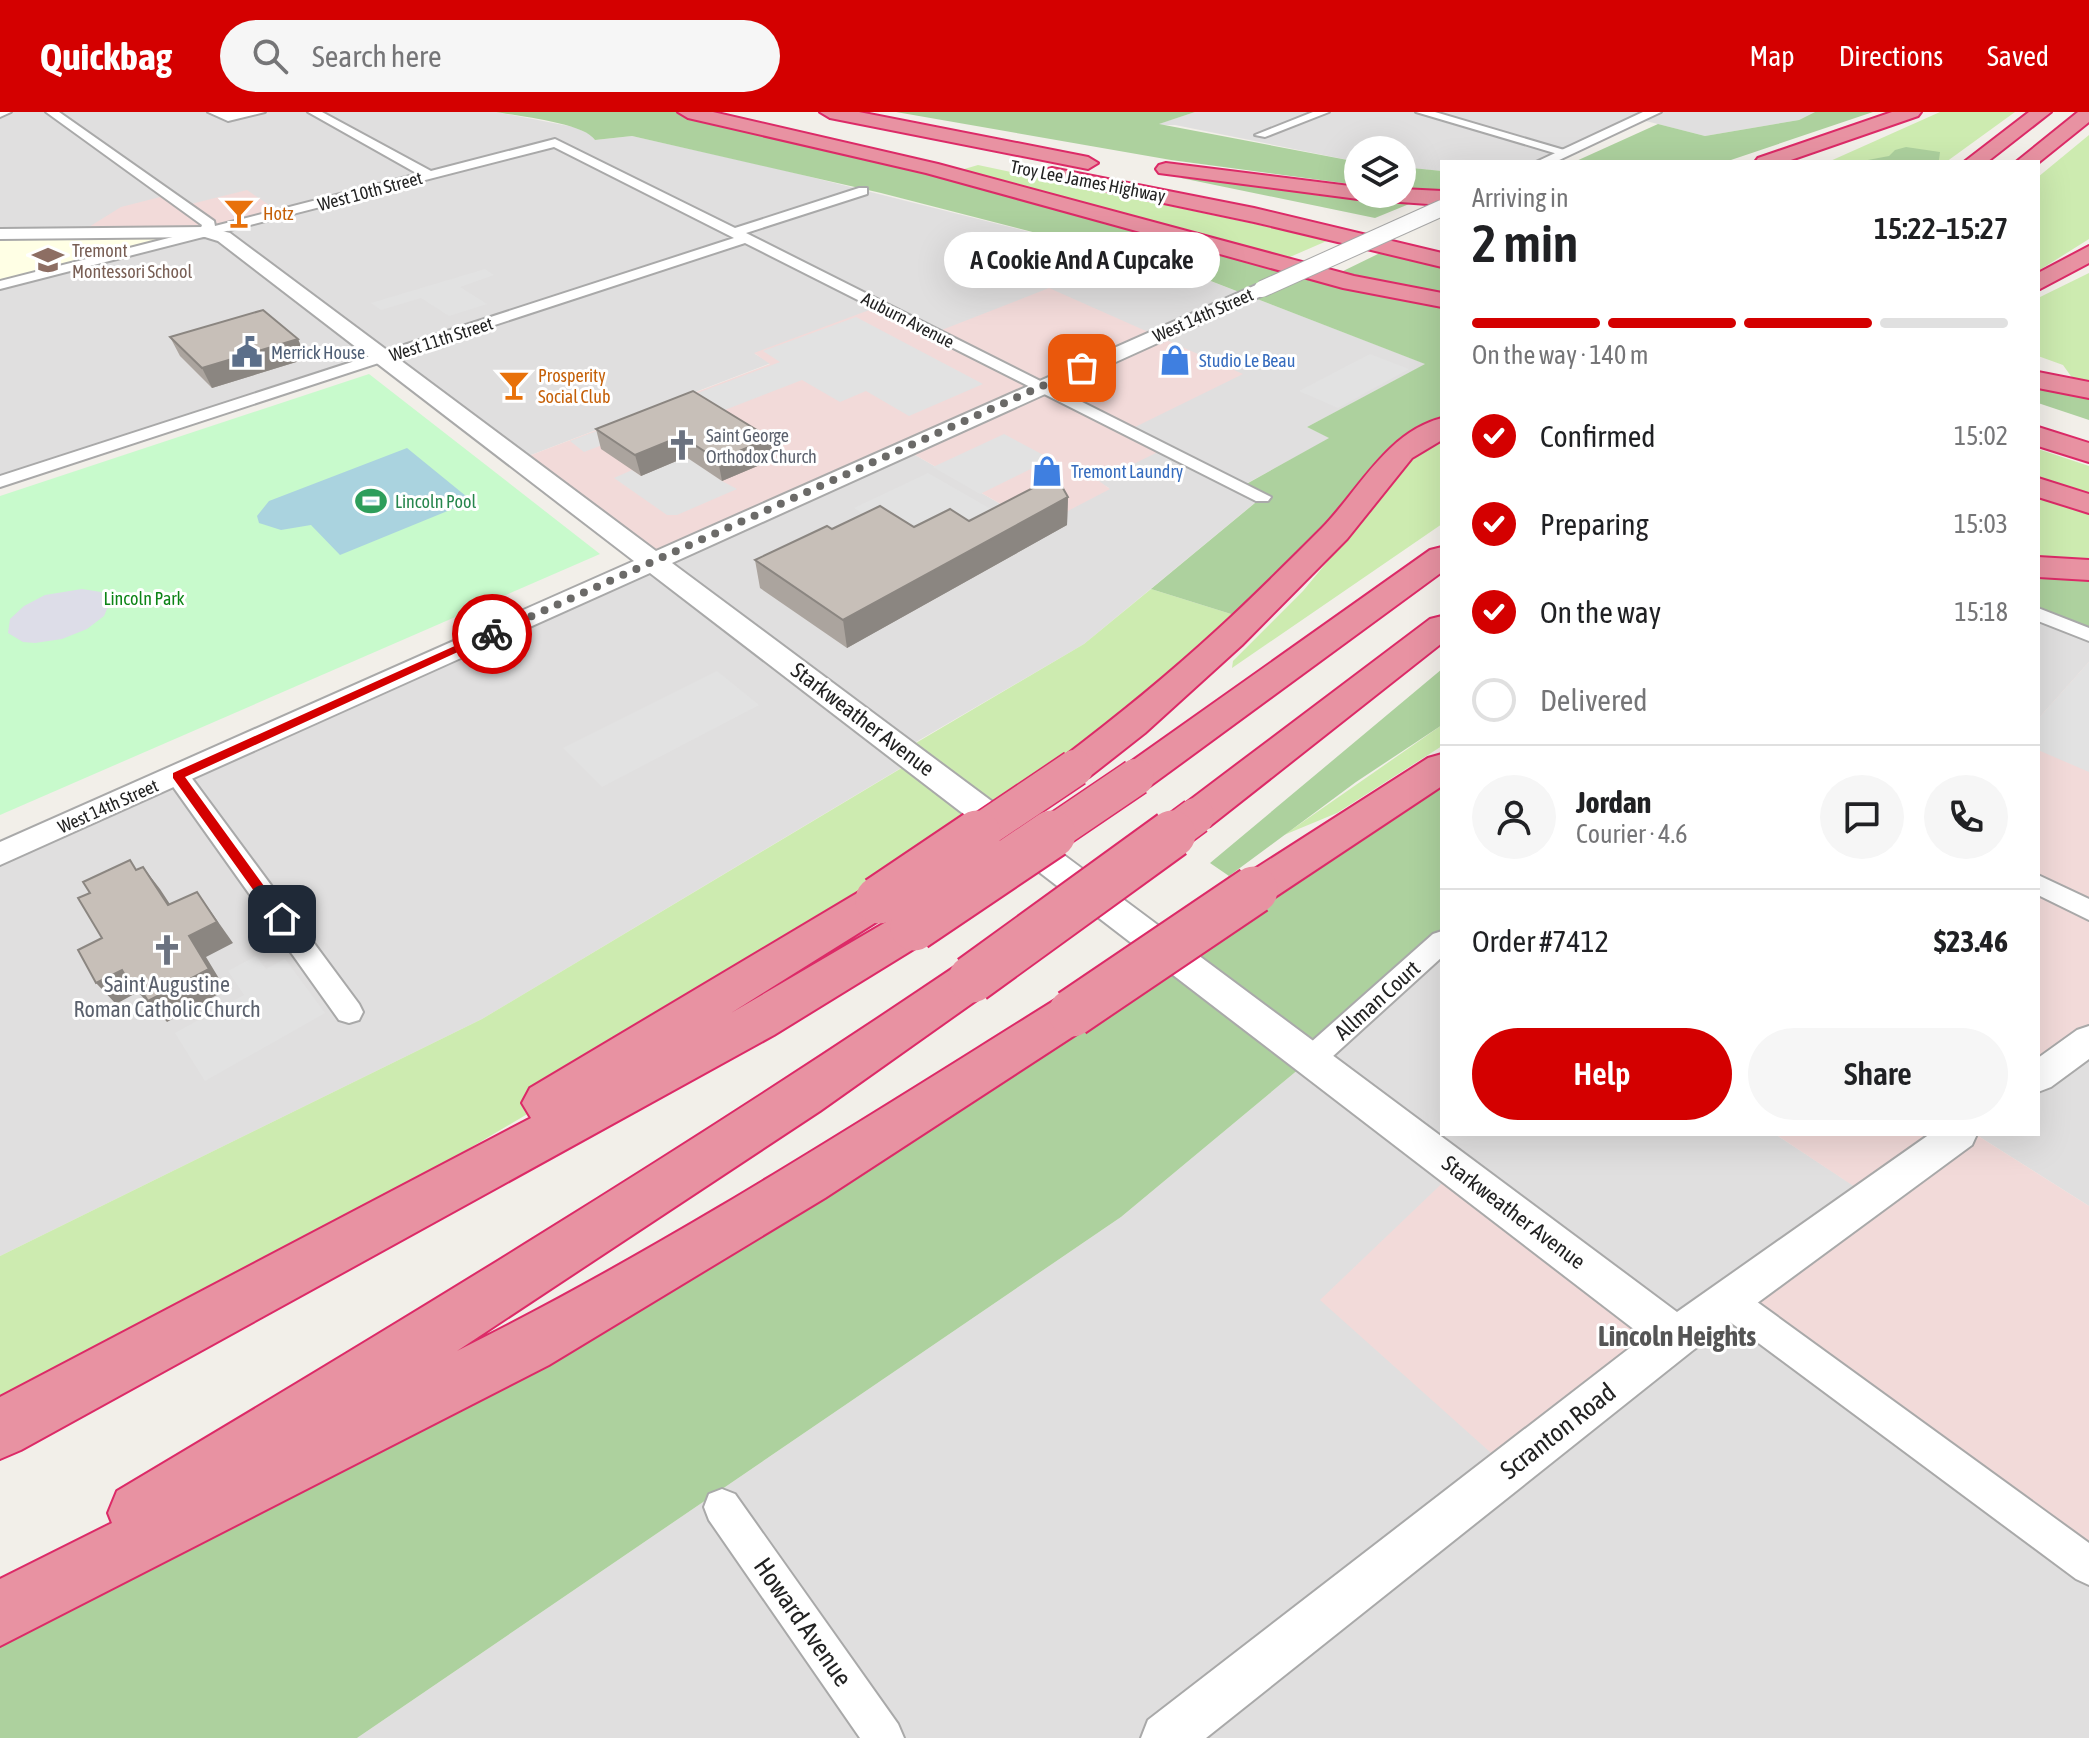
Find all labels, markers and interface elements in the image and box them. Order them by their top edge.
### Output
search box [220,20,780,92]
icon: search [248,34,292,78]
text: Quickbag [40,35,172,78]
text: Search here [312,39,442,73]
text: Map [1750,40,1795,72]
text: Directions [1839,40,1943,72]
text: Saved [1987,40,2049,72]
map controls [1344,136,1416,208]
button: layers [1344,136,1416,208]
street label: Troy Lee James Highway [1009,156,1167,206]
street label: West 10th Street [315,167,425,215]
text: Arriving in [1472,183,1569,213]
bar icon: Hotz [222,196,256,230]
place label: Hotz [263,203,294,224]
text: 15:22–15:27 [1874,211,2008,245]
text: 2 min [1472,213,1578,273]
callout: A Cookie And A Cupcake [944,232,1220,288]
place label: Tremont Montessori School [72,240,192,282]
school or university icon: Tremont Montessori School [31,243,65,277]
text: A Cookie And A Cupcake [970,245,1194,275]
street label: West 14th Street [1150,284,1256,346]
street label: Auburn Avenue [858,288,958,352]
street label: West 11th Street [387,312,495,366]
pin [1048,334,1116,402]
public building icon: Merrick House [230,335,264,369]
text: On the way · 140 m [1472,340,1649,370]
place label: Merrick House [271,342,365,363]
shop icon: Studio Le Beau [1158,343,1192,377]
icon: bag [1060,346,1104,390]
place label: Studio Le Beau [1199,350,1295,371]
place label: Prosperity Social Club [538,365,611,407]
bar icon: Prosperity Social Club [497,368,531,402]
icon: check [1472,414,1516,458]
text: Confirmed [1540,419,1655,453]
text: 15:02 [1954,421,2008,451]
place label: Saint George Orthodox Church [706,425,817,467]
church icon: Saint George Orthodox Church [665,428,699,462]
shop icon: Tremont Laundry [1030,454,1064,488]
place label: Tremont Laundry [1071,461,1183,482]
sports icon: Lincoln Pool [354,484,388,518]
place label: Lincoln Pool [395,491,476,512]
icon: check [1472,502,1516,546]
text: Preparing [1540,507,1649,541]
text: 15:03 [1954,509,2008,539]
park label: Lincoln Park [104,588,185,609]
icon: check [1472,590,1516,634]
courier [452,594,532,674]
text: On the way [1540,595,1661,629]
text: 15:18 [1954,597,2008,627]
icon: bike [470,612,514,656]
street label: Starkweather Avenue [786,657,940,781]
text: Delivered [1540,683,1648,717]
street label: West 14th Street [55,775,161,837]
button: person [1472,775,1556,859]
button: chat [1820,775,1904,859]
button: phone [1924,775,2008,859]
text: Jordan [1576,785,1651,819]
text: Courier · 4.6 [1576,819,1687,849]
pin [248,885,316,953]
icon: home [260,897,304,941]
text: Order #7412 [1472,924,1609,958]
text: $23.46 [1934,924,2008,958]
church icon: Saint Augustine Roman Catholic Church [150,933,184,967]
street label: Allman Court [1329,955,1425,1045]
place label: Saint Augustine Roman Catholic Church [73,971,261,1022]
button: Help [1472,1028,1732,1120]
button: Share [1748,1028,2008,1120]
street label: Starkweather Avenue [1437,1150,1591,1274]
district label: Lincoln Heights [1598,1320,1756,1352]
street label: Scranton Road [1495,1377,1621,1485]
street label: Howard Avenue [748,1552,858,1692]

